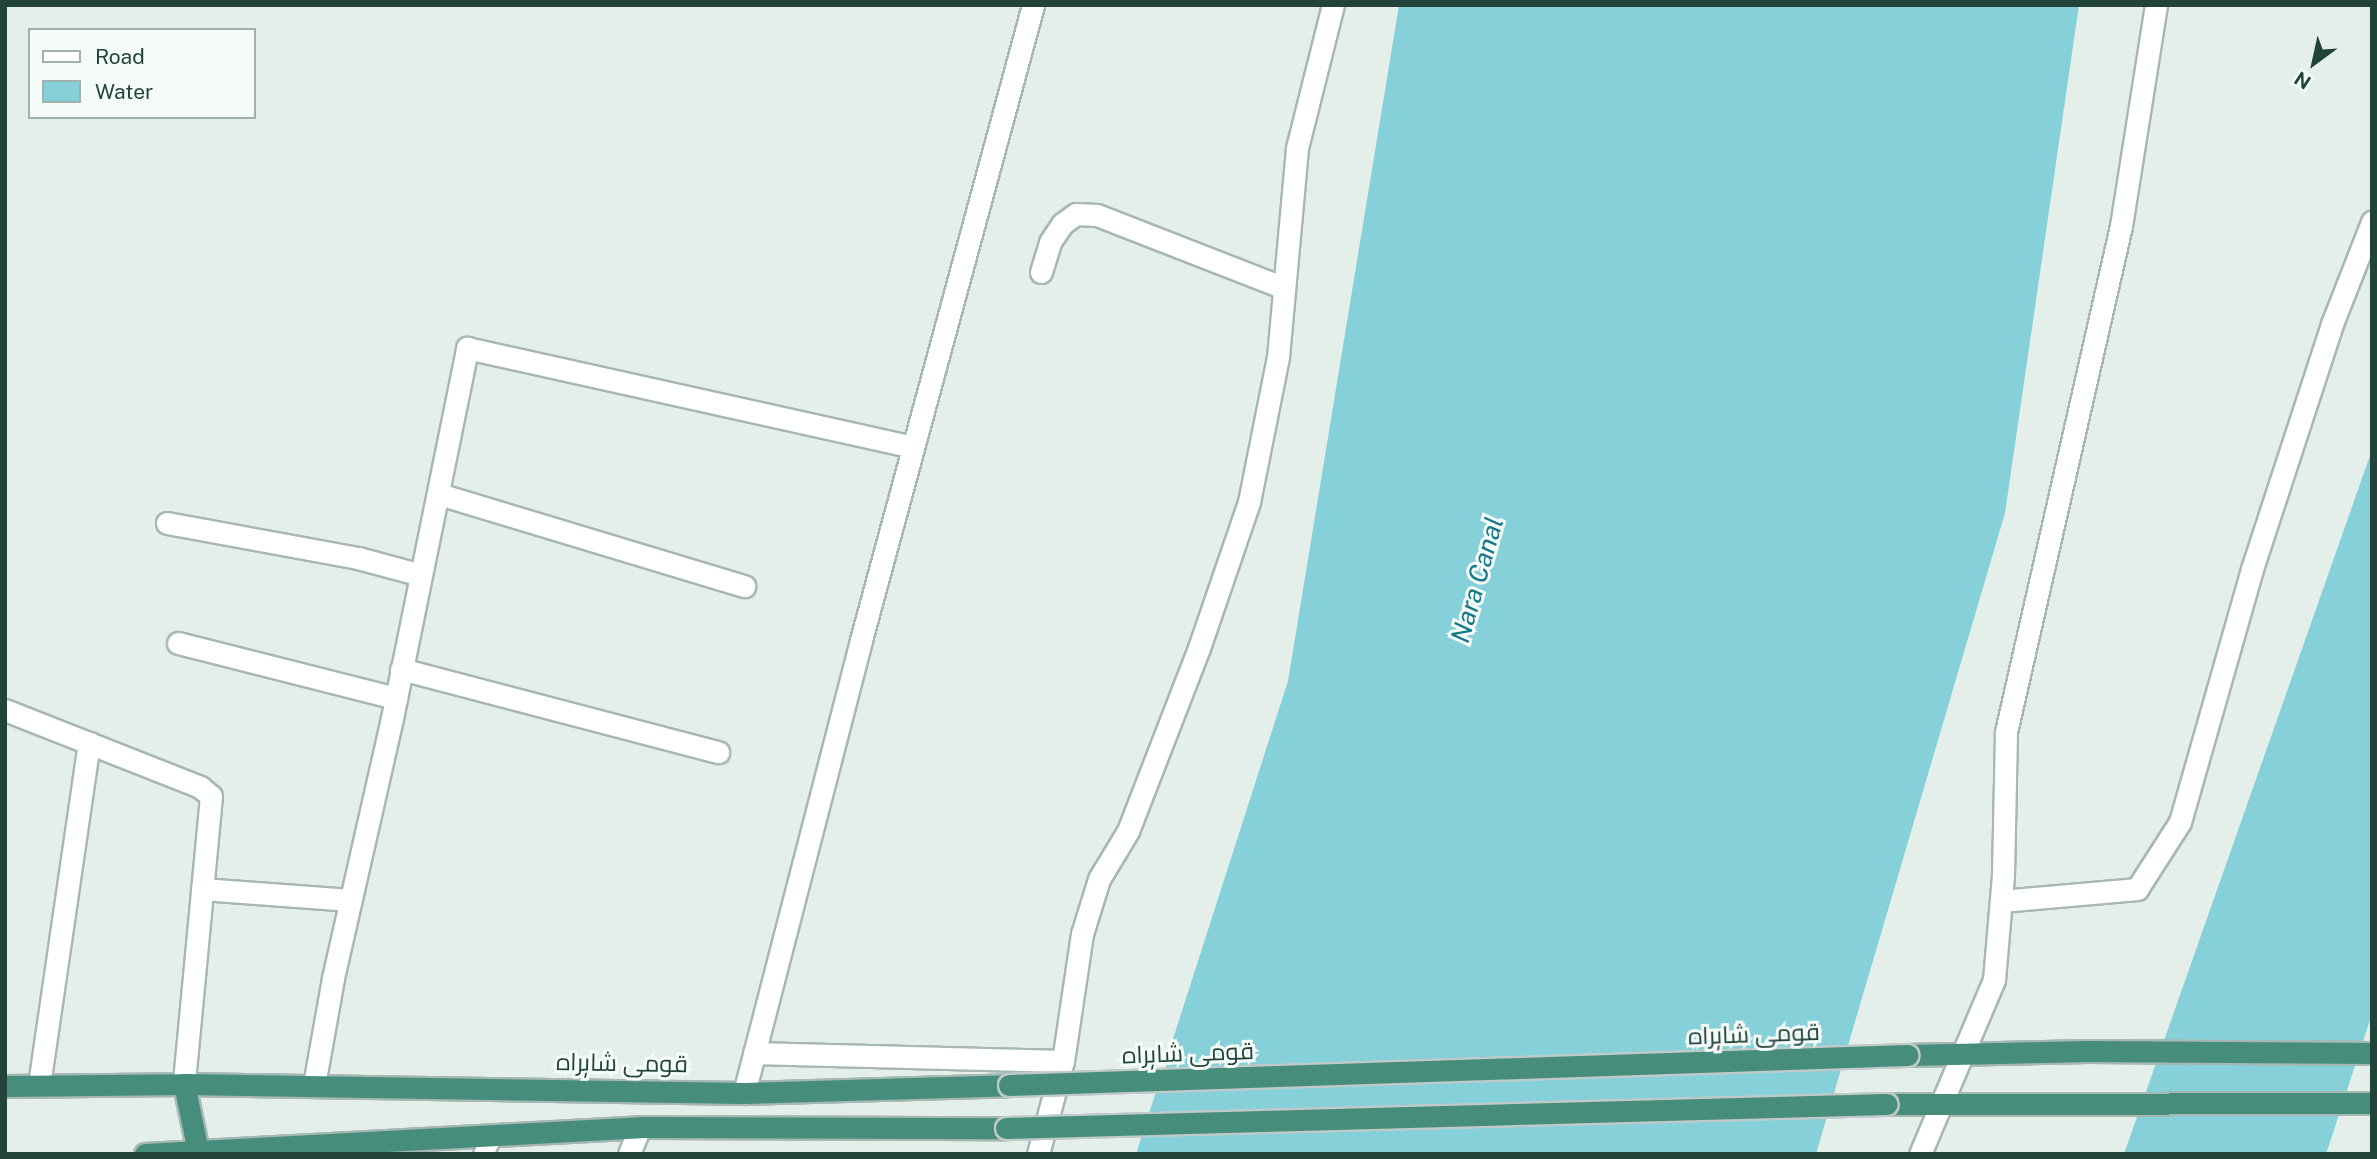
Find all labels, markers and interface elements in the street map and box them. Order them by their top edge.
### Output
legend [28,28,256,119]
north arrow [2279,28,2349,98]
text: Road [95,44,145,69]
text: N [2290,67,2315,94]
text: Water [95,79,153,104]
water label: Nara Canal [1444,514,1510,646]
street label: قومی شاہراہ [1688,1017,1820,1051]
street label: قومی شاہراہ [1122,1036,1254,1070]
street label: قومی شاہراہ [556,1047,688,1079]

